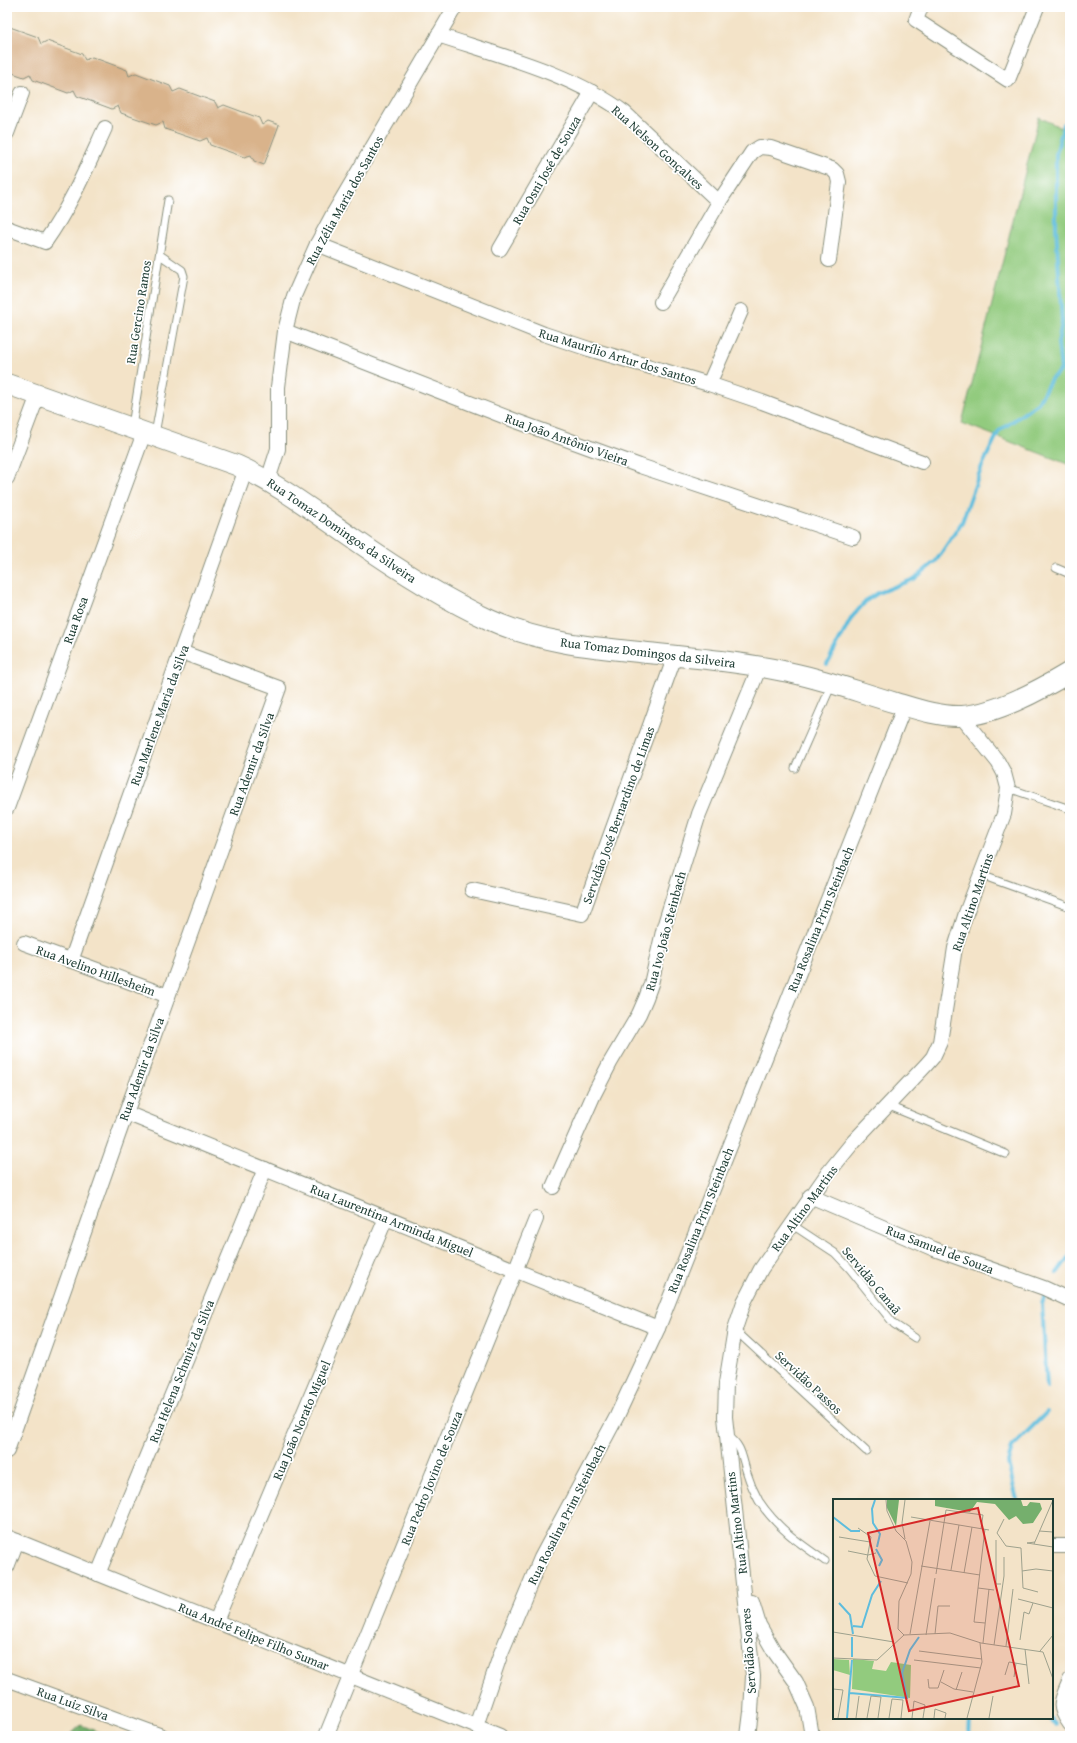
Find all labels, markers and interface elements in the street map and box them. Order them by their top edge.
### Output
street label: Rua Nelson Gonçalves [607,101,708,194]
street label: Rua Osni José de Souza [507,112,586,228]
street label: Rua Zélia Maria dos Santos [301,132,388,268]
street label: Rua Gercino Ramos [121,259,156,365]
street label: Rua Maurílio Artur dos Santos [537,323,699,390]
street label: Rua João Antônio Vieira [502,408,632,471]
street label: Rua Tomaz Domingos da Silveira [263,473,421,588]
street label: Rua Rosa [58,593,93,646]
street label: Rua Tomaz Domingos da Silveira [559,632,737,673]
street label: Rua Marlene Maria da Silva [125,641,194,788]
street label: Rua Ademir da Silva [224,709,279,819]
street label: Servidão José Bernardino de Limas [577,724,660,907]
street label: Rua Rosalina Prim Steinbach [782,843,859,995]
street label: Rua Altino Martins [947,850,998,954]
street label: Rua Ivo João Steinbach [640,868,691,993]
street label: Rua Avelino Hillesheim [34,940,158,1001]
street label: Rua Ademir da Silva [114,1014,169,1124]
street label: Rua Rosalina Prim Steinbach [662,1144,739,1296]
street label: Rua Altino Martins [766,1161,842,1256]
street label: Rua Laurentina Arminda Miguel [307,1179,477,1262]
street label: Rua Samuel de Souza [883,1220,997,1279]
street label: Servidão Canaã [838,1242,906,1319]
street label: Rua Helena Schmitz da Silva [144,1296,219,1446]
street label: Servidão Passos [771,1346,847,1419]
street label: Rua João Norato Miguel [268,1357,335,1483]
street label: Rua Pedro Jovino de Souza [396,1407,467,1548]
street label: Rua Rosalina Prim Steinbach [523,1440,611,1588]
street label: Rua Altino Martins [721,1471,752,1575]
inset map [833,1499,1053,1719]
street label: Rua André Felipe Filho Sumar [176,1597,333,1676]
street label: Servidão Soares [736,1607,761,1695]
street label: Rua Luiz Silva [34,1682,112,1726]

